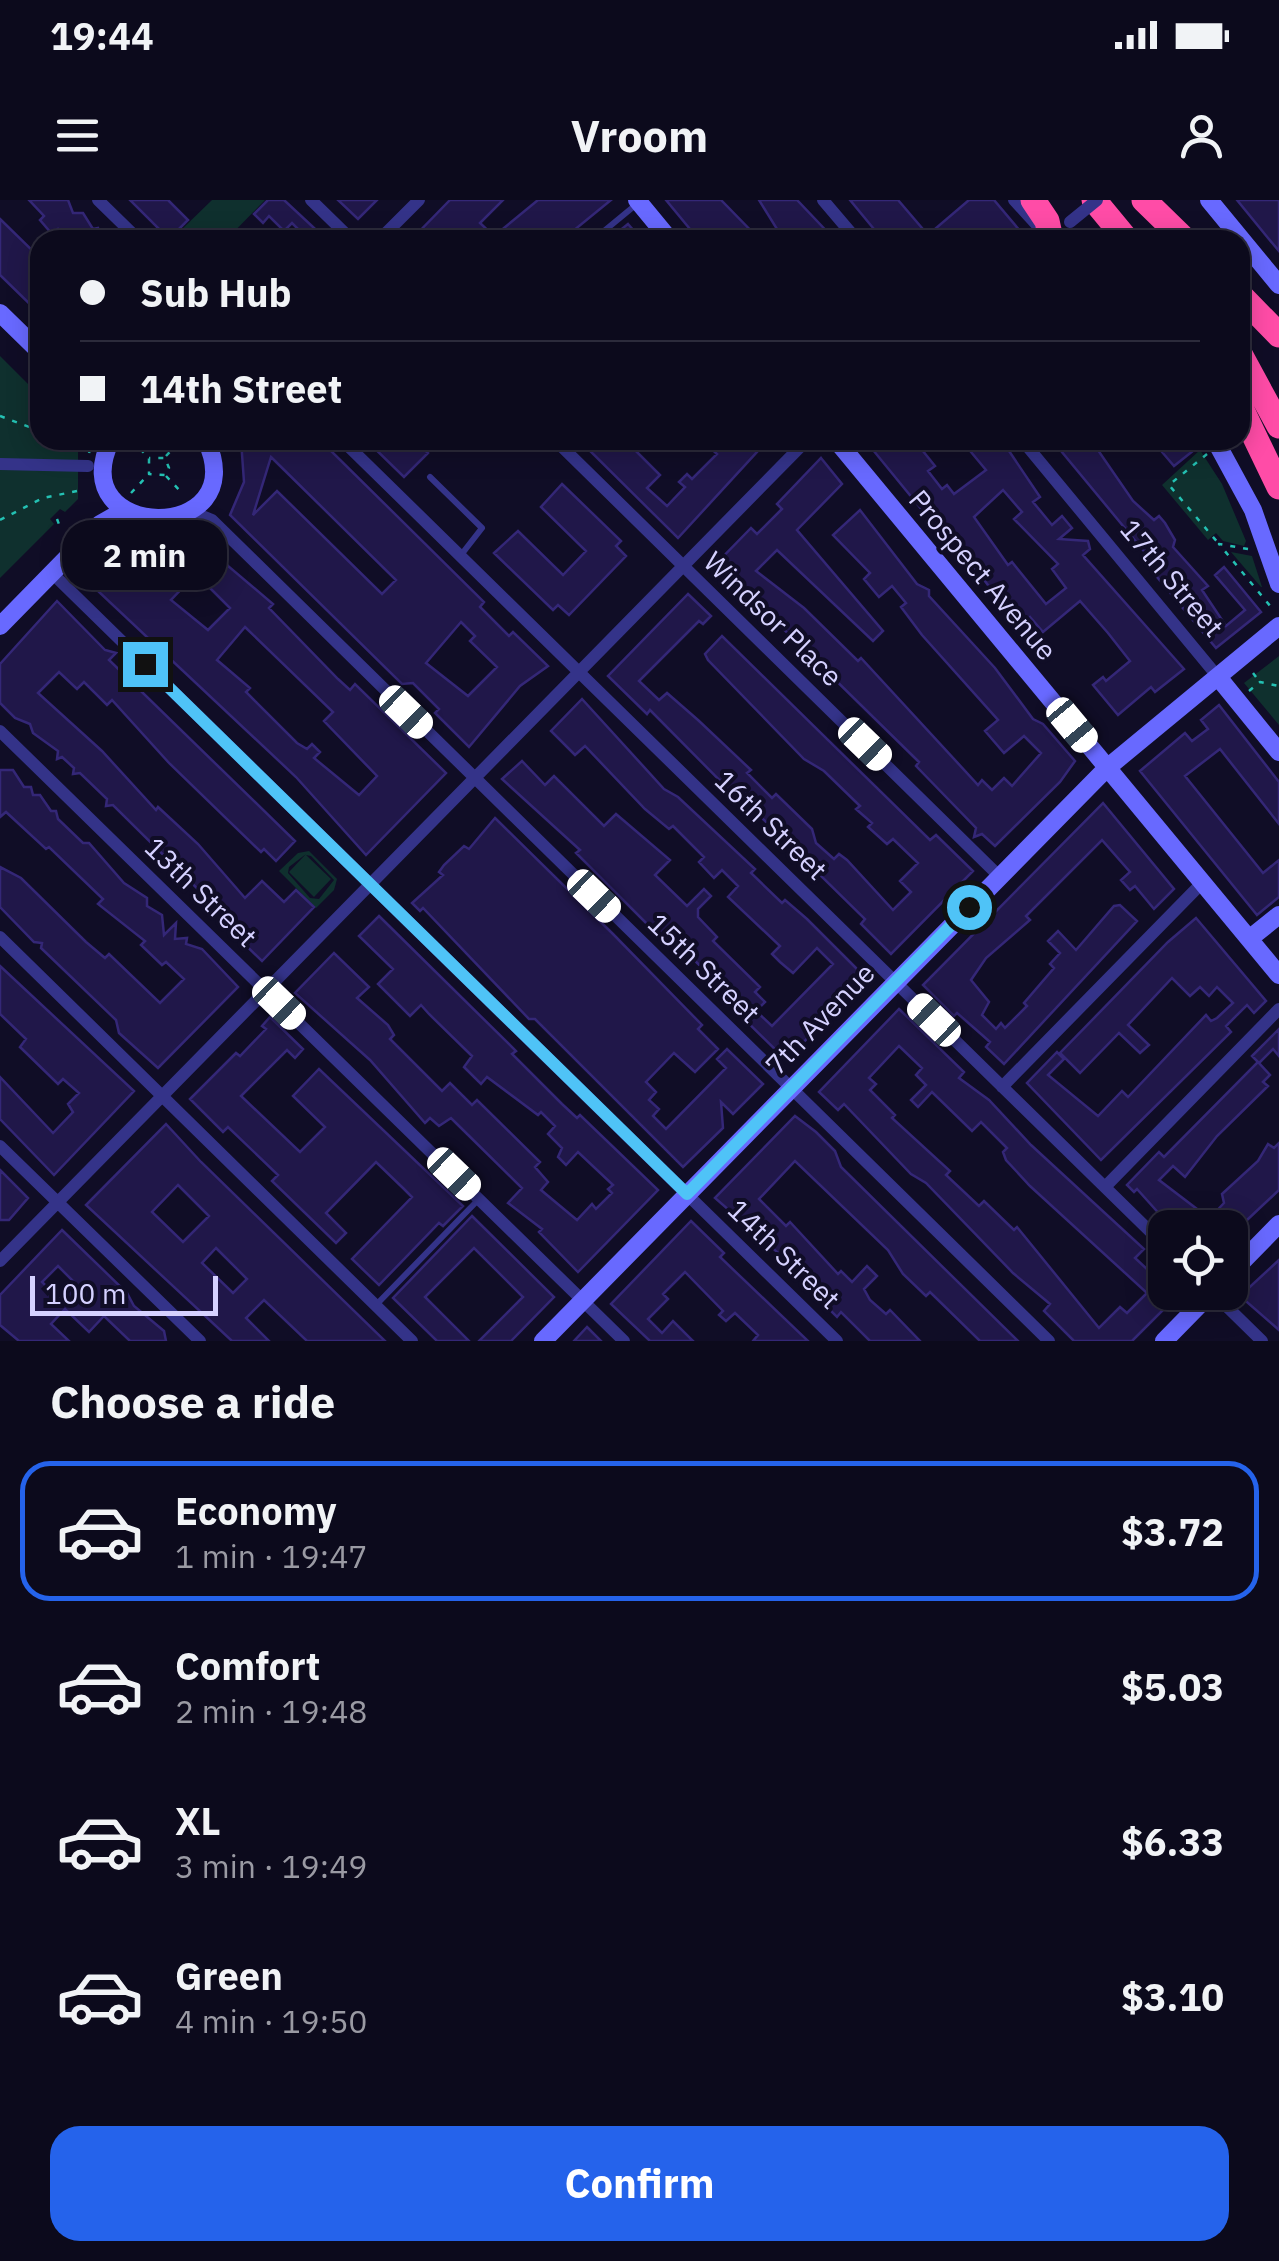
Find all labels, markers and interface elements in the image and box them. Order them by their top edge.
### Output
text: 19:44 [50,11,154,60]
text: Vroom [571,106,708,164]
icon: menu [50,108,105,163]
icon: person [1174,108,1229,163]
text: Sub Hub [140,268,292,317]
text: 14th Street [140,364,342,413]
street label: Prospect Avenue [901,482,1066,668]
street label: 17th Street [1112,511,1232,644]
callout: 2 min [62,519,228,589]
text: 2 min [103,534,186,576]
street label: Windsor Place [696,543,851,694]
route end [123,642,168,687]
car [374,680,438,744]
car [1041,692,1103,758]
car [833,712,897,776]
street label: 16th Street [707,762,836,888]
street label: 13th Street [137,829,266,955]
car [562,864,626,928]
route start [947,885,992,930]
street label: 15th Street [640,905,769,1031]
street label: 7th Avenue [757,954,882,1083]
car [247,971,311,1035]
car [902,988,966,1052]
car [422,1142,486,1206]
street label: 14th Street [720,1191,849,1317]
map controls [1148,1210,1248,1310]
button: locate [1148,1210,1248,1310]
scale bar [30,1271,218,1316]
text: 100 m [45,1275,126,1312]
text: Choose a ride [50,1372,335,1430]
icon: car [55,1486,145,1576]
text: Economy [175,1486,337,1535]
text: $3.72 [1121,1507,1224,1556]
text: 1 min · 19:47 [175,1535,368,1577]
icon: car [55,1641,145,1731]
text: Comfort [175,1641,320,1690]
text: $5.03 [1121,1662,1224,1711]
text: 2 min · 19:48 [175,1690,368,1732]
icon: car [55,1796,145,1886]
text: XL [175,1796,221,1845]
text: $6.33 [1121,1817,1224,1866]
text: 3 min · 19:49 [175,1845,368,1887]
icon: car [55,1951,145,2041]
text: Green [175,1951,283,2000]
text: $3.10 [1121,1972,1224,2021]
text: 4 min · 19:50 [175,2000,368,2042]
button: Confirm [50,2126,1229,2241]

